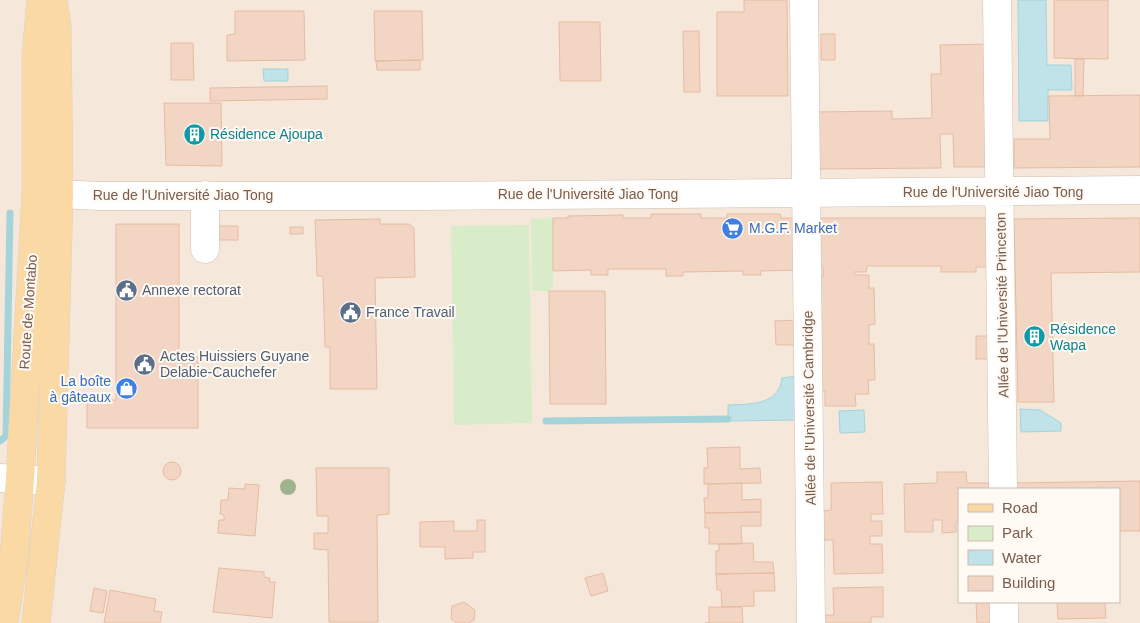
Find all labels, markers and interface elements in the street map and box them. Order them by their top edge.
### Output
building icon: Résidence Ajoupa [182,122,206,146]
place label: Résidence Ajoupa [210,126,323,142]
street label: Rue de l'Université Jiao Tong [903,184,1083,200]
street label: Rue de l'Université Jiao Tong [498,186,678,202]
street label: Rue de l'Université Jiao Tong [93,187,273,203]
street label: Allée de l'Université Princeton [992,212,1012,398]
supermarket icon: M.G.F. Market [721,216,745,240]
place label: M.G.F. Market [749,220,837,236]
street label: Route de Montabo [16,254,40,370]
public building icon: Annexe rectorat [114,278,138,302]
place label: Annexe rectorat [142,282,241,298]
public building icon: France Travail [338,300,362,324]
place label: France Travail [366,304,455,320]
street label: Allée de l'Université Cambridge [799,310,819,506]
place label: Résidence Wapa [1050,321,1116,353]
building icon: Résidence Wapa [1022,325,1046,349]
place label: Actes Huissiers Guyane Delabie-Cauchefer [160,348,310,380]
public building icon: Actes Huissiers Guyane Delabie-Cauchefer [132,352,156,376]
place label: La boîte à gâteaux [50,373,111,405]
shop icon: La boîte à gâteaux [115,377,139,401]
legend [958,488,1120,603]
text: Road [1002,499,1038,516]
text: Park [1002,524,1033,541]
text: Water [1002,549,1041,566]
text: Building [1002,574,1055,591]

